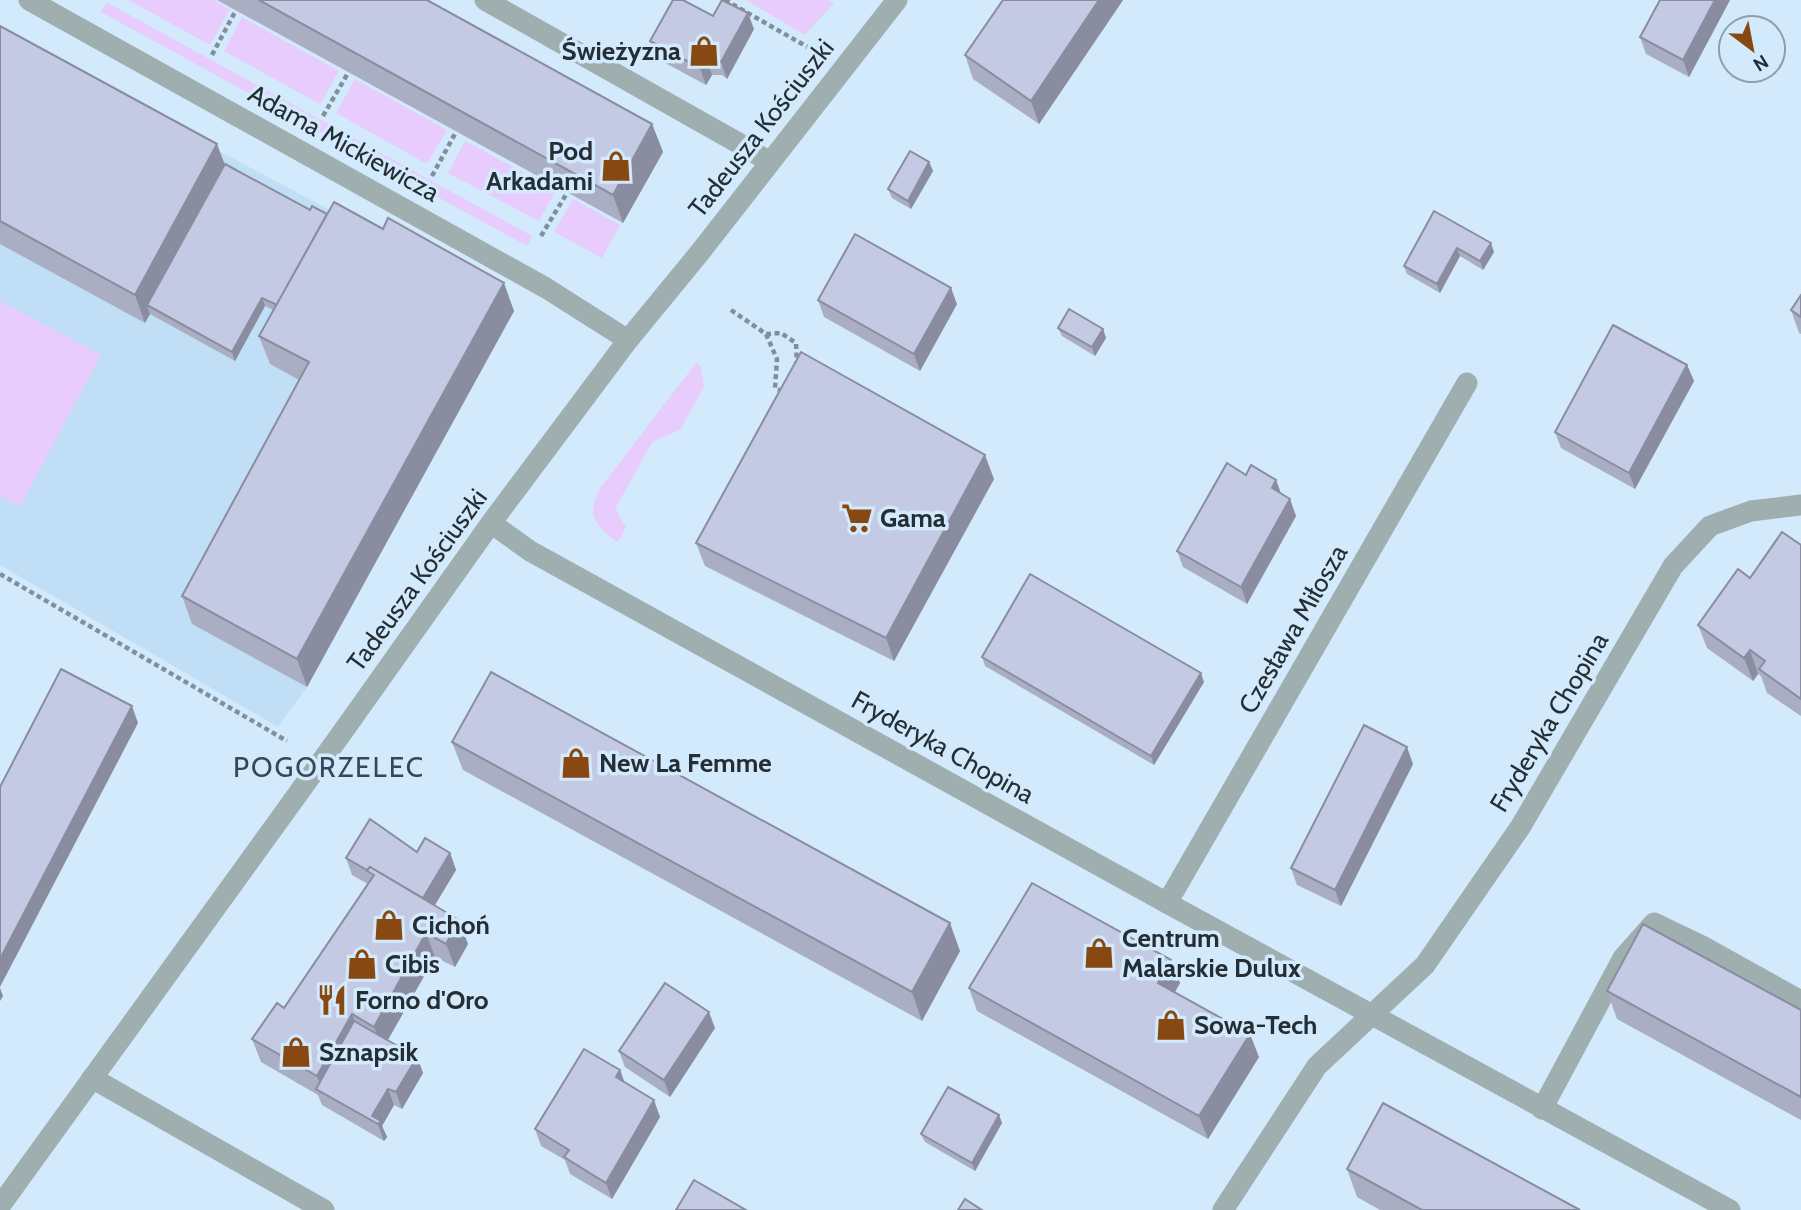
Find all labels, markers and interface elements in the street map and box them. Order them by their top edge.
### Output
north arrow [1717,14,1787,84]
street label: Tadeusza Kościuszki [681,32,841,224]
shop icon: Świeżyzna [687,34,721,68]
place label: Świeżyzna [562,35,681,67]
text: N [1749,50,1773,76]
street label: Adama Mickiewicza [243,77,445,209]
place label: Pod Arkadami [486,135,593,197]
shop icon: Pod Arkadami [599,149,633,183]
street label: Tadeusza Kościuszki [340,483,494,677]
supermarket icon: Gama [840,501,874,535]
place label: Gama [880,502,946,534]
street label: Czesława Miłosza [1232,538,1355,719]
street label: Fryderyka Chopina [1483,626,1615,818]
street label: Fryderyka Chopina [846,684,1040,811]
shop icon: New La Femme [559,746,593,780]
place label: New La Femme [599,747,772,779]
district label: POGORZELEC [233,750,425,784]
shop icon: Cichoń [372,908,406,942]
place label: Cichoń [412,909,490,941]
place label: Centrum Malarskie Dulux [1122,922,1301,984]
shop icon: Centrum Malarskie Dulux [1082,936,1116,970]
shop icon: Cibis [345,947,379,981]
place label: Cibis [385,948,440,980]
restaurant icon: Forno d'Oro [315,983,349,1017]
place label: Forno d'Oro [355,984,489,1016]
shop icon: Sowa-Tech [1154,1008,1188,1042]
place label: Sowa-Tech [1194,1009,1317,1041]
shop icon: Sznapsik [279,1035,313,1069]
place label: Sznapsik [319,1036,419,1068]

